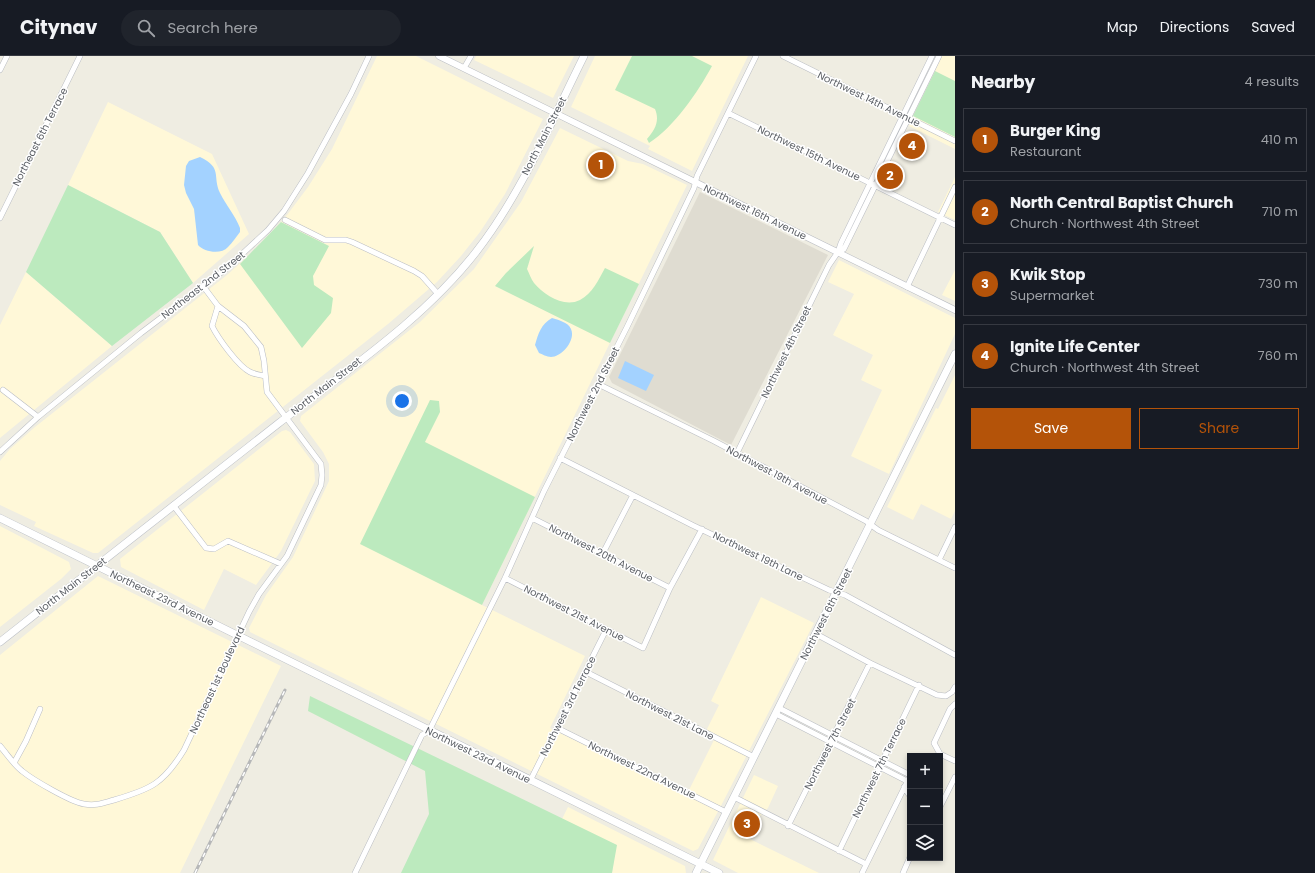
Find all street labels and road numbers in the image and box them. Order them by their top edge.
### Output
street label: Northwest 14th Avenue [815,68,923,130]
street label: Northeast 6th Terrace [9,85,71,189]
street label: North Main Street [518,94,570,178]
street label: Northwest 15th Avenue [755,122,863,184]
street label: Northwest 16th Avenue [701,181,809,243]
street label: Northeast 2nd Street [158,247,248,322]
street label: Northwest 4th Street [757,303,815,401]
street label: Northwest 2nd Street [563,344,623,444]
street label: North Main Street [287,353,365,418]
street label: Northwest 19th Avenue [724,442,830,508]
street label: Northwest 20th Avenue [546,520,656,586]
street label: Northwest 19th Lane [710,528,806,584]
street label: North Main Street [32,553,110,618]
street label: Northwest 6th Street [796,565,856,663]
street label: Northeast 23rd Avenue [107,566,217,630]
street label: Northwest 21st Avenue [521,581,627,645]
street label: Northeast 1st Boulevard [186,624,248,736]
street label: Northwest 3rd Terrace [536,653,600,759]
street label: Northwest 21st Lane [623,686,717,744]
street label: Northwest 7th Street [800,695,860,792]
street label: Northwest 7th Terrace [848,716,910,820]
street label: Northwest 23rd Avenue [423,723,533,787]
street label: Northwest 22nd Avenue [586,737,698,803]

